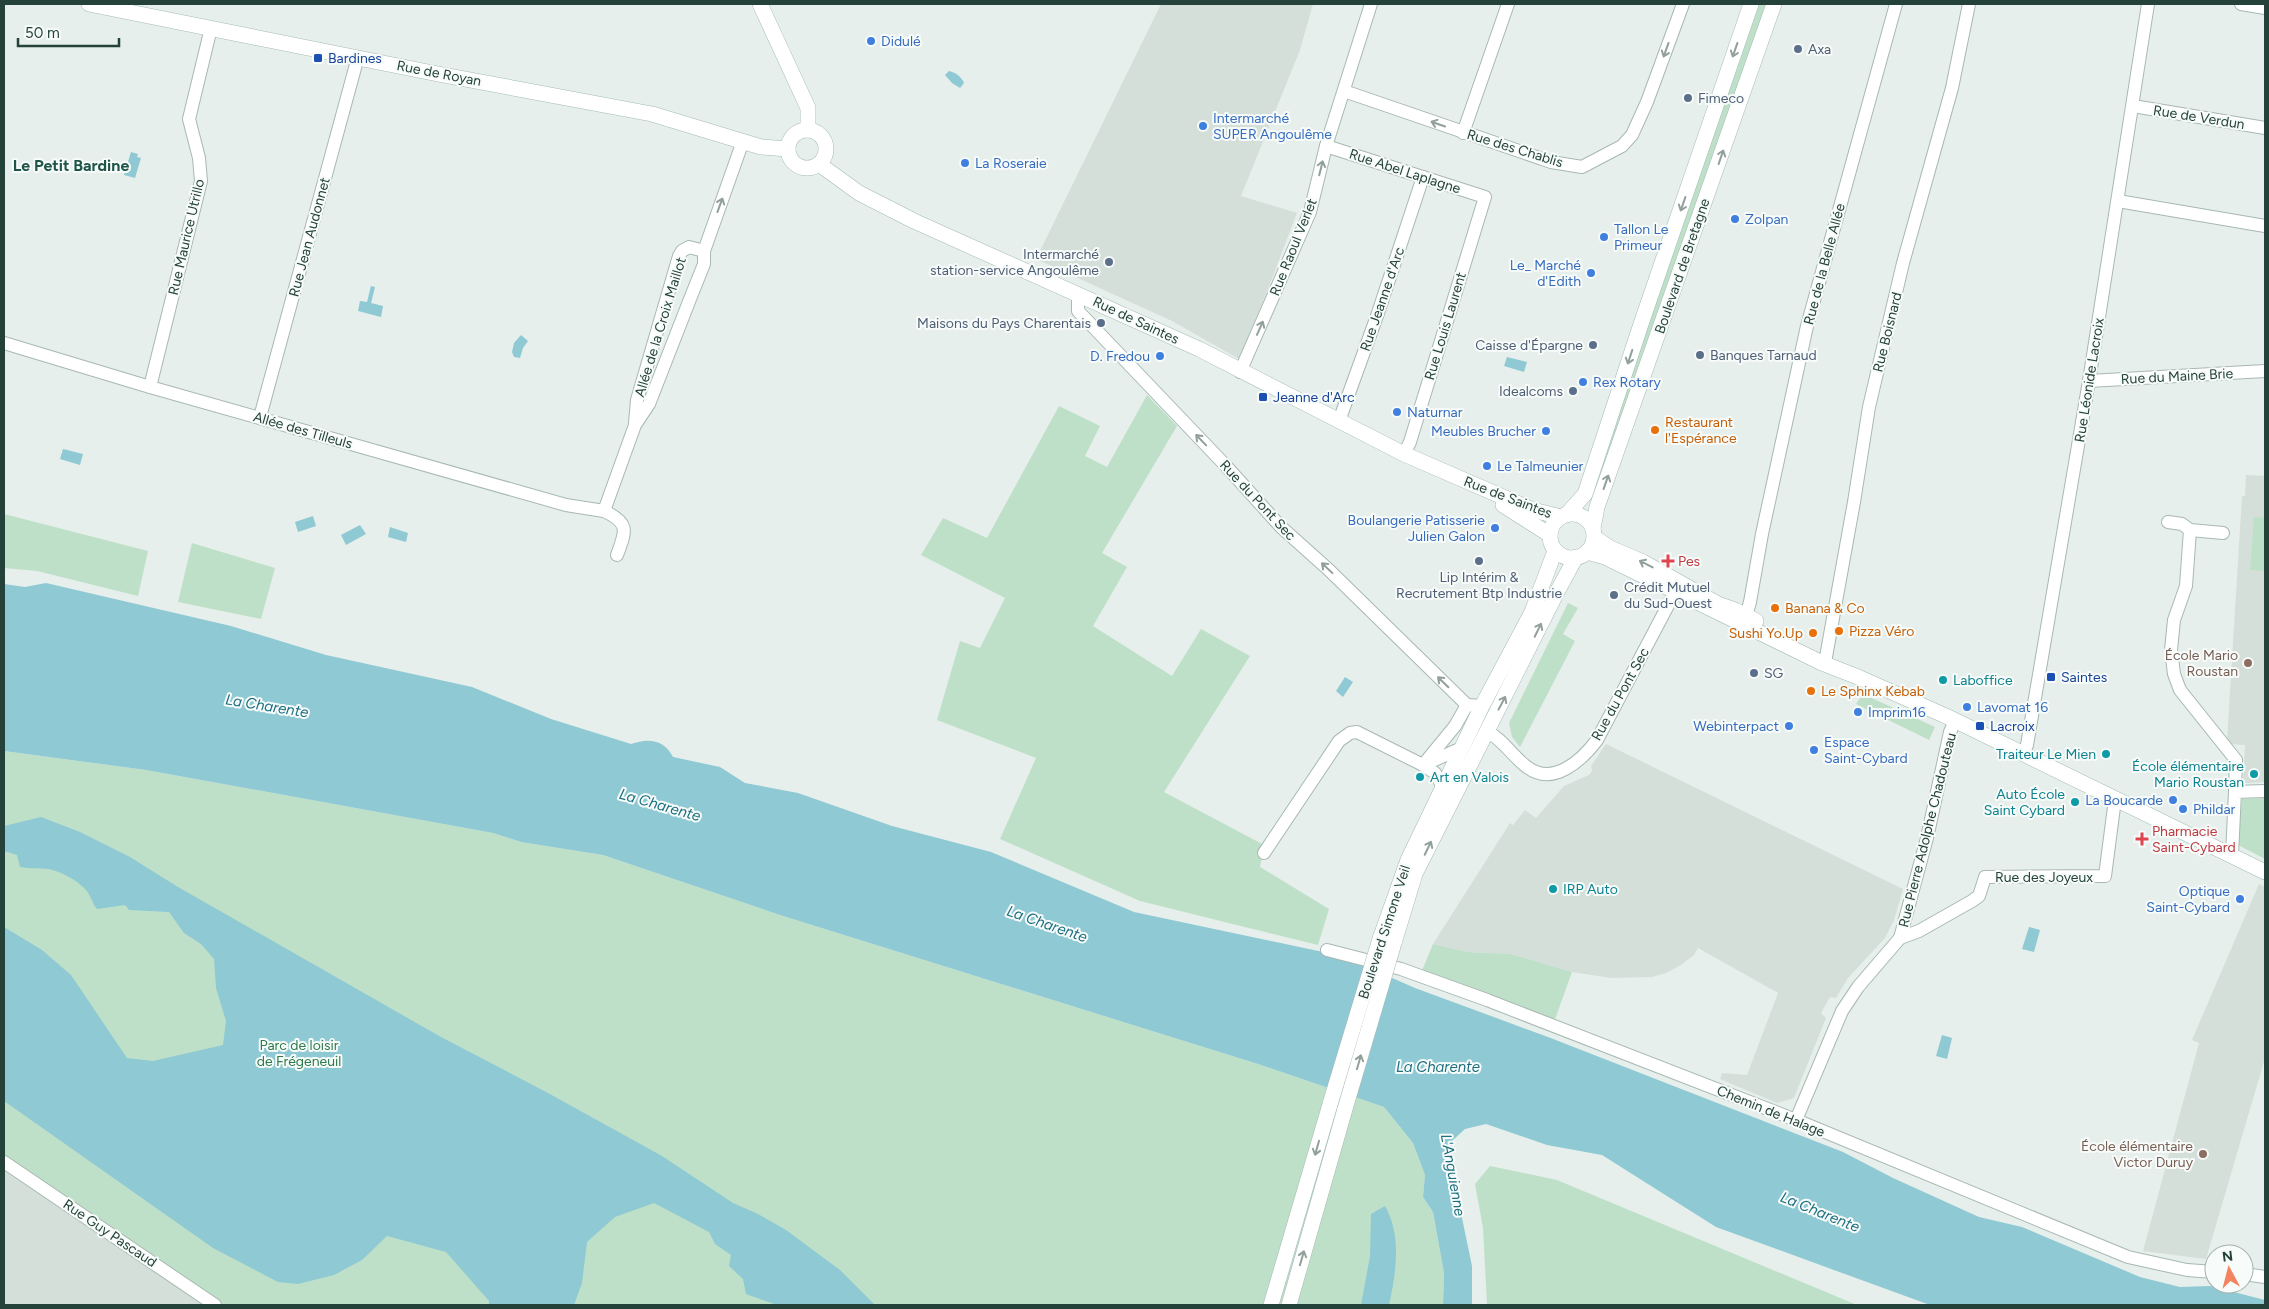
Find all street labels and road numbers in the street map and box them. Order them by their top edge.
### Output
street label: Rue de Royan [395,57,483,90]
street label: Rue de Verdun [2152,102,2246,133]
street label: Rue des Chablis [1465,126,1565,171]
street label: Rue Abel Laplagne [1347,145,1463,198]
street label: Rue Jean Audonnet [285,175,334,299]
street label: Rue Maurice Utrillo [165,177,208,297]
street label: Rue Raoul Verlet [1266,196,1321,298]
street label: Boulevard de Bretagne [1651,196,1714,336]
street label: Rue de la Belle Allée [1800,201,1849,327]
street label: Rue Jeanne d'Arc [1357,244,1408,354]
street label: Allée de la Croix Maillot [631,255,690,399]
street label: Rue Louis Laurent [1421,270,1470,382]
street label: Rue Boisnard [1869,290,1906,374]
street label: Rue de Saintes [1090,293,1182,348]
street label: Rue Léonide Lacroix [2071,316,2108,444]
street label: Rue du Maine Brie [2120,365,2234,388]
street label: Allée des Tilleuls [251,408,354,453]
street label: Rue du Pont Sec [1216,457,1299,544]
street label: Rue de Saintes [1461,473,1554,522]
street label: Rue du Pont Sec [1588,644,1653,744]
street label: Rue Pierre Adolphe Chadouteau [1895,731,1960,929]
street label: Boulevard Simone Veil [1355,863,1414,1001]
street label: Rue des Joyeux [1995,869,2093,886]
street label: Chemin de Halage [1714,1082,1828,1141]
street label: Rue Guy Pascaud [60,1196,160,1271]

